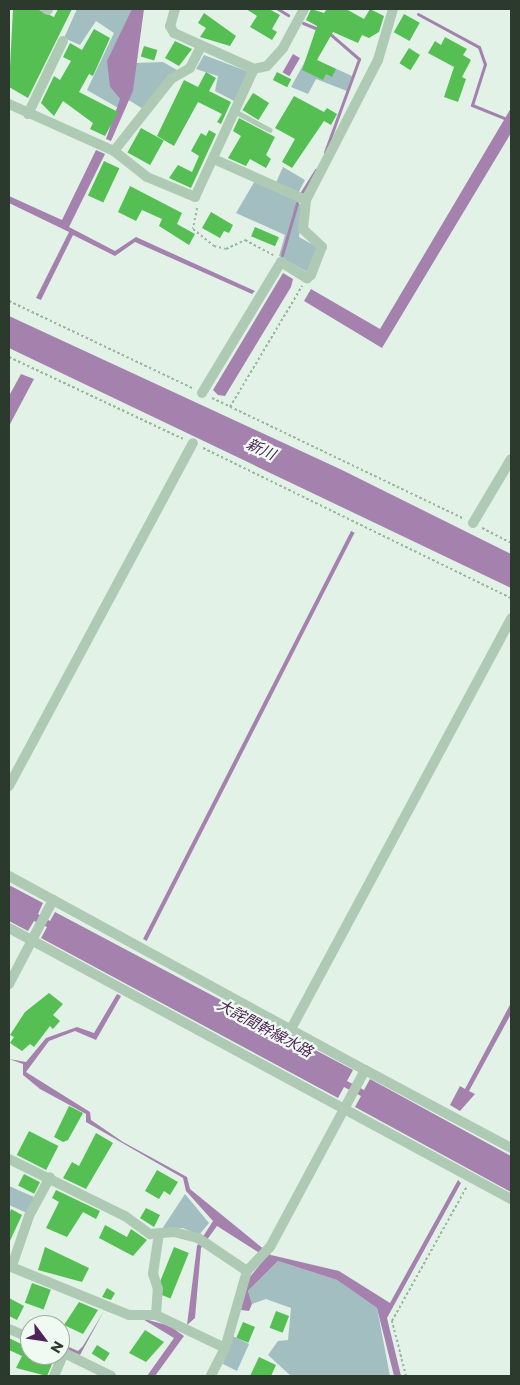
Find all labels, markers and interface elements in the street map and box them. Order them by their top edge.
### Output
water label: 新川 [244,435,278,463]
water label: 大詫間幹線水路 [214,995,316,1061]
north arrow [20,1315,70,1365]
text: N [46,1338,68,1357]

